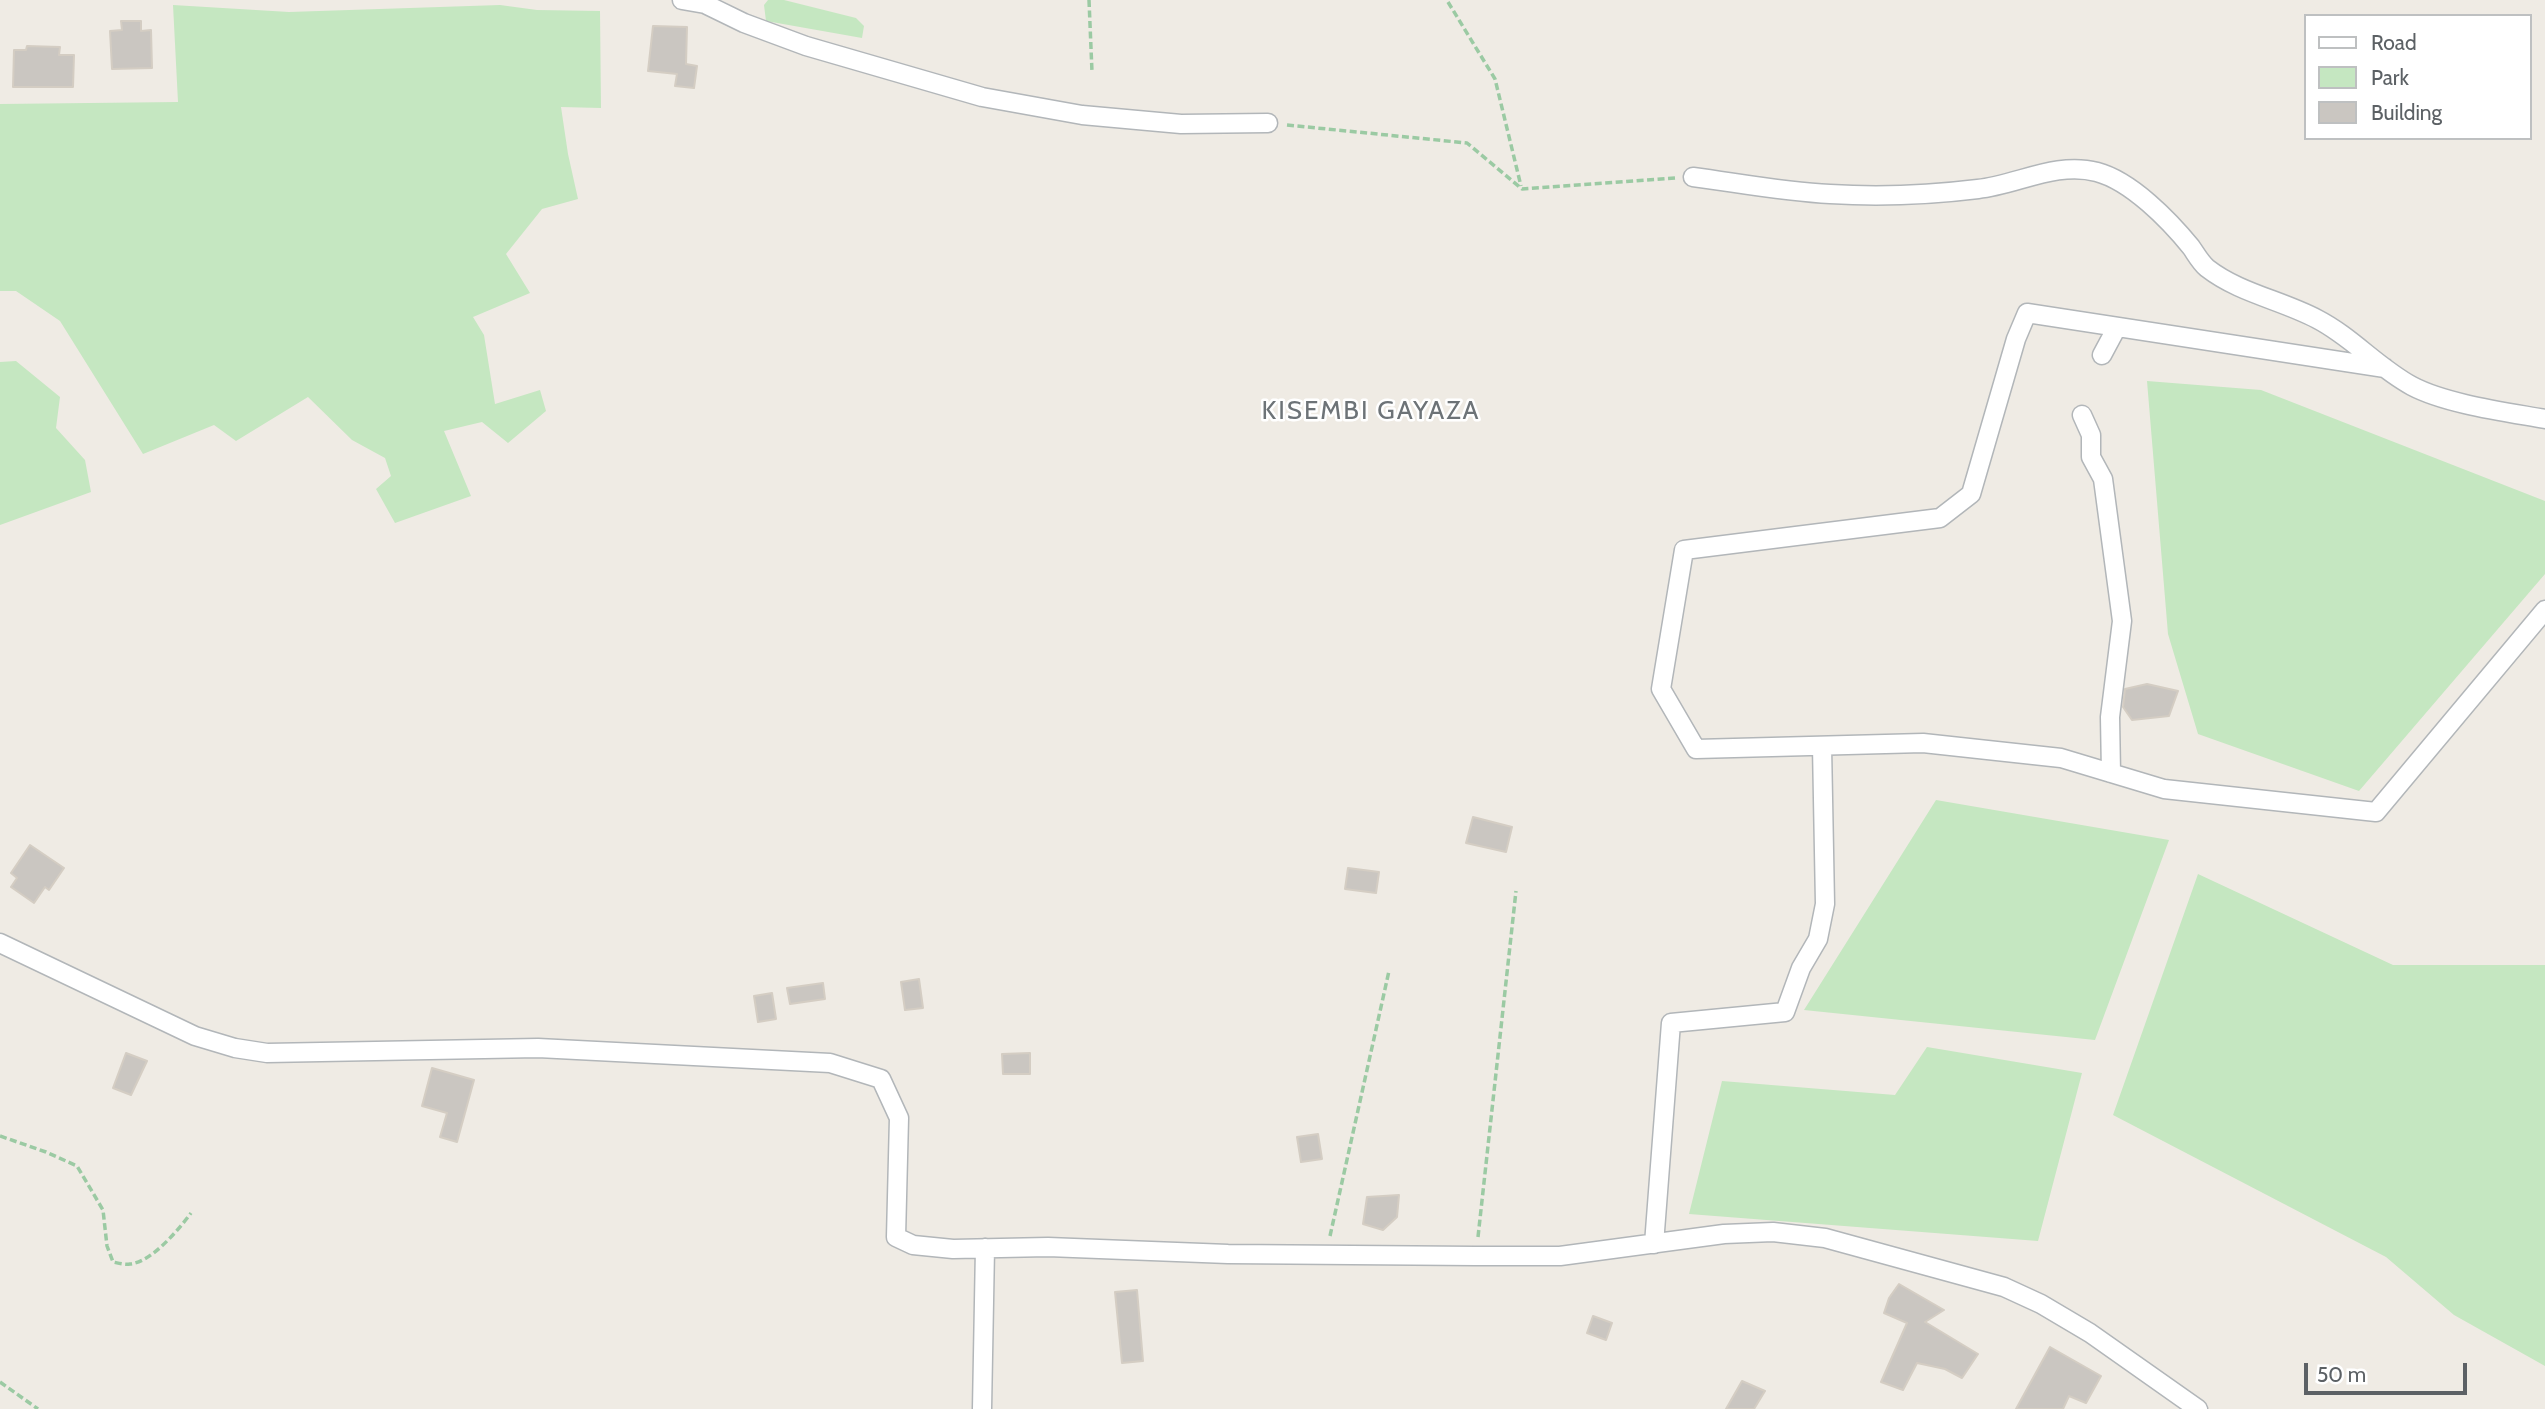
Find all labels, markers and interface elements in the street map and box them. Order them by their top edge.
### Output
legend [2304,14,2531,140]
text: Road [2371,30,2417,55]
text: Park [2371,65,2409,90]
text: Building [2371,100,2442,125]
district label: KISEMBI GAYAZA [1263,395,1479,427]
scale bar [2307,1350,2470,1394]
text: 50 m [2317,1362,2366,1387]

